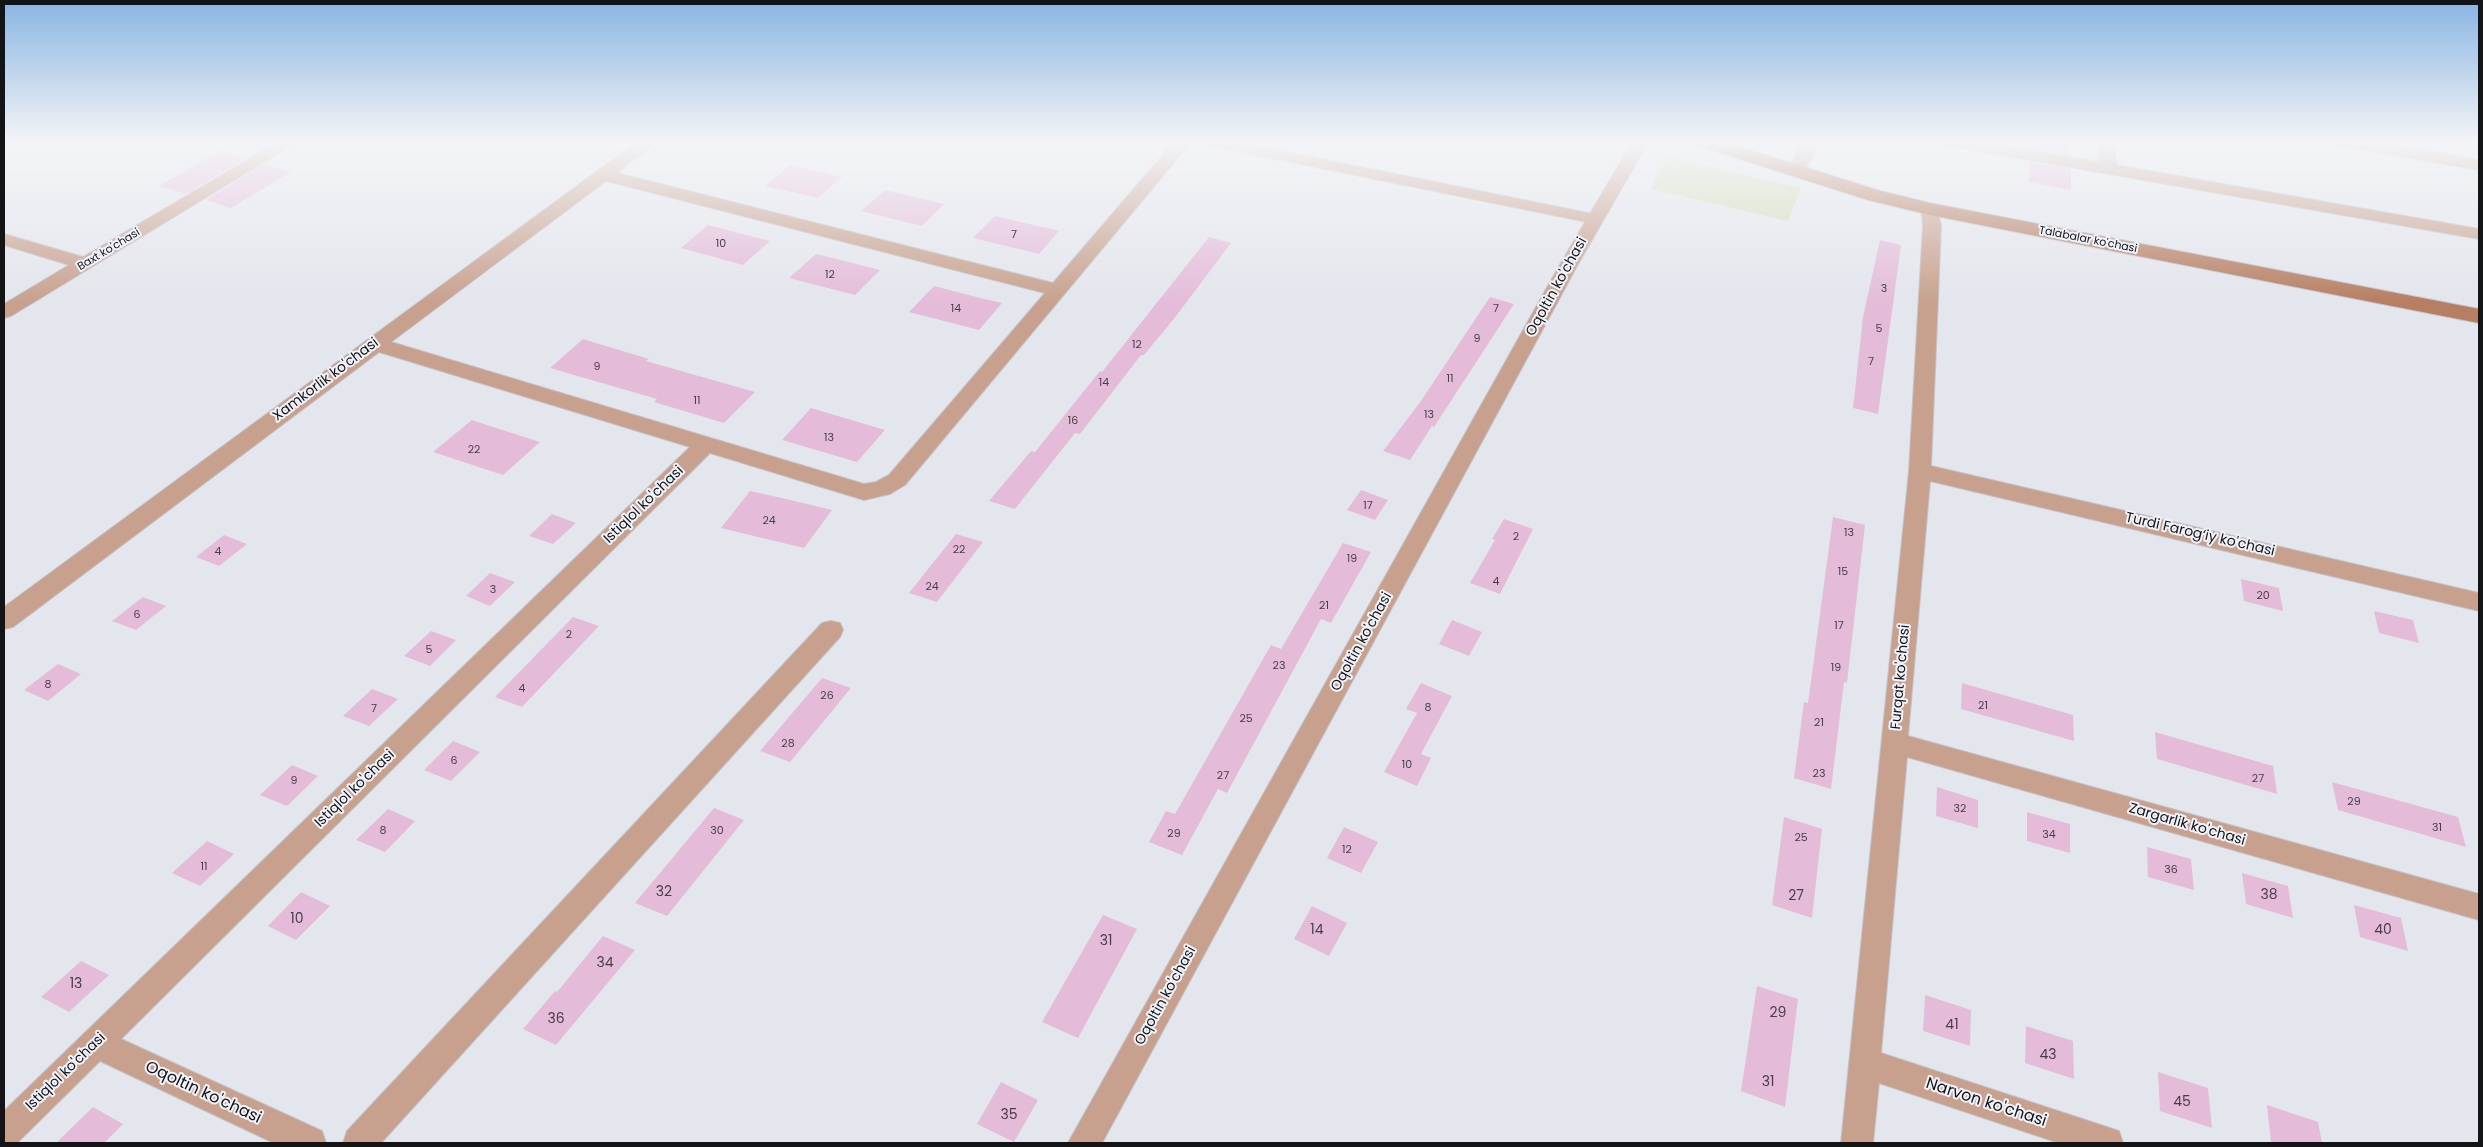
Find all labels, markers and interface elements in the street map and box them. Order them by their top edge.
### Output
street label: Talabalar ko'chasi [2038,224,2138,256]
street label: Baxt ko'chasi [75,226,143,274]
house number: 7 [1011,228,1017,242]
street label: Oqoltin ko'chasi [1523,235,1591,339]
house number: 10 [716,237,726,251]
house number: 12 [825,268,835,282]
house number: 3 [1881,282,1887,296]
house number: 14 [951,302,961,316]
house number: 7 [1493,302,1499,316]
house number: 5 [1876,322,1882,336]
house number: 9 [1474,332,1480,346]
street label: Xamkorlik ko'chasi [270,335,382,425]
house number: 12 [1132,338,1142,352]
house number: 7 [1868,355,1874,369]
house number: 9 [594,360,600,374]
house number: 11 [1446,372,1454,386]
house number: 14 [1099,376,1109,390]
house number: 11 [693,394,701,408]
house number: 13 [1424,408,1434,422]
house number: 16 [1068,414,1078,428]
house number: 13 [824,431,834,445]
house number: 22 [468,443,480,457]
street label: Istiqlol ko'chasi [601,463,687,547]
house number: 17 [1363,499,1373,513]
street label: Turdi Farog‘iy ko'chasi [2124,510,2276,560]
house number: 24 [762,514,776,528]
house number: 13 [1844,526,1854,540]
house number: 2 [1513,530,1519,544]
house number: 22 [953,543,965,557]
house number: 4 [215,545,221,559]
house number: 19 [1347,552,1357,566]
house number: 15 [1838,565,1848,579]
house number: 4 [1493,575,1499,589]
house number: 24 [925,580,939,594]
house number: 3 [490,583,496,597]
house number: 20 [2256,589,2270,603]
street label: Oqoltin ko'chasi [1328,590,1396,694]
house number: 21 [1319,599,1329,613]
house number: 6 [134,608,140,622]
house number: 17 [1834,619,1844,633]
street label: Furqat ko'chasi [1888,624,1914,730]
house number: 2 [566,628,572,642]
house number: 5 [426,643,432,657]
house number: 23 [1273,659,1285,673]
house number: 19 [1831,661,1841,675]
house number: 8 [45,678,51,692]
house number: 4 [519,682,525,696]
house number: 26 [820,689,834,703]
house number: 21 [1978,699,1988,713]
house number: 8 [1425,701,1431,715]
house number: 7 [371,702,377,716]
house number: 25 [1239,712,1253,726]
house number: 21 [1814,716,1824,730]
house number: 28 [781,737,795,751]
street label: Istiqlol ko'chasi [312,747,398,831]
house number: 6 [451,754,457,768]
house number: 10 [1402,758,1412,772]
house number: 23 [1813,767,1825,781]
house number: 27 [1217,769,1229,783]
house number: 27 [2252,772,2264,786]
house number: 9 [291,774,297,788]
house number: 29 [2347,795,2361,809]
street label: Zargarlik ko'chasi [2127,800,2247,850]
house number: 32 [1954,802,1966,816]
house number: 31 [2432,821,2442,835]
house number: 8 [380,824,386,838]
house number: 30 [710,824,724,838]
house number: 29 [1167,827,1181,841]
house number: 34 [2042,828,2056,842]
house number: 25 [1794,831,1808,845]
house number: 12 [1342,843,1352,857]
house number: 11 [200,860,208,874]
house number: 36 [2164,863,2178,877]
house number: 32 [656,884,672,900]
house number: 38 [2260,887,2278,903]
house number: 27 [1788,888,1804,904]
house number: 10 [290,911,304,927]
house number: 14 [1310,922,1324,938]
house number: 40 [2374,922,2392,938]
house number: 31 [1100,933,1112,949]
street label: Oqoltin ko'chasi [1132,944,1200,1048]
house number: 34 [596,955,614,971]
house number: 13 [70,976,82,992]
house number: 29 [1770,1005,1786,1021]
house number: 36 [547,1011,565,1027]
house number: 41 [1945,1017,1959,1033]
street label: Istiqlol ko'chasi [23,1030,109,1114]
house number: 43 [2039,1047,2057,1063]
street label: Oqoltin ko'chasi [142,1058,264,1128]
house number: 31 [1762,1074,1774,1090]
street label: Narvon ko'chasi [1923,1074,2049,1132]
house number: 45 [2173,1094,2191,1110]
house number: 35 [1000,1107,1018,1123]

